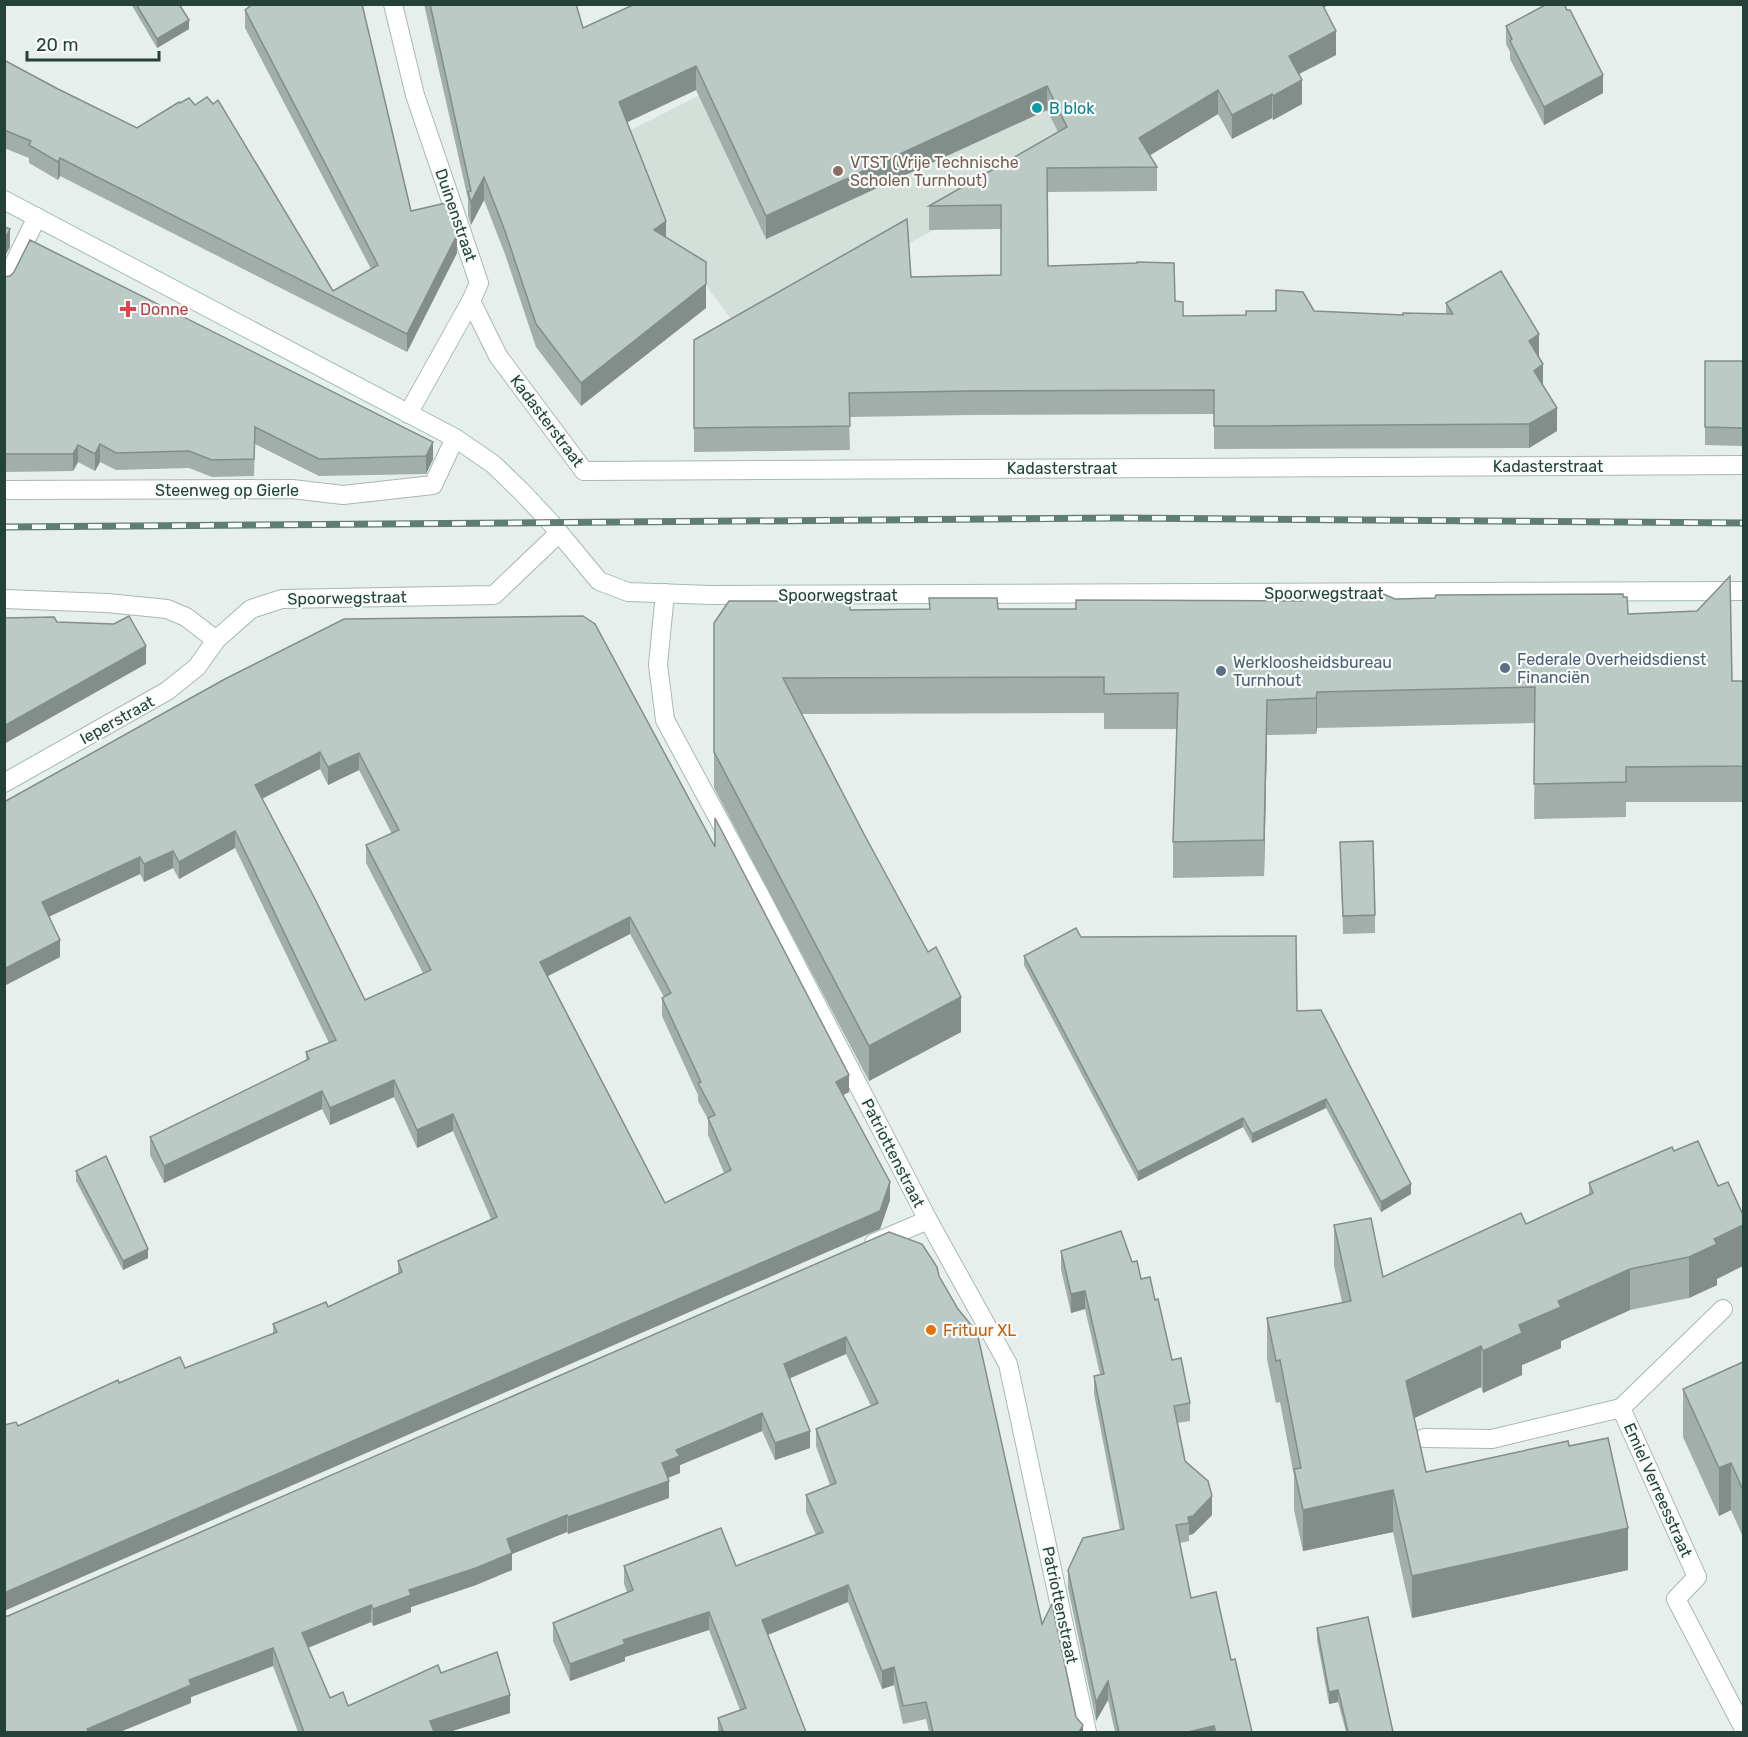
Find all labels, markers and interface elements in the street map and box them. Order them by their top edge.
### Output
scale bar [27,24,159,62]
text: 20 m [36,34,78,56]
place label: B blok [1049,99,1095,118]
marker: B blok [1030,101,1044,115]
place label: VTST (Vrije Technische Scholen Turnhout) [850,153,1019,190]
marker: VTST (Vrije Technische Scholen Turnhout) [831,164,845,178]
street label: Duinenstraat [431,166,481,264]
place label: Donne [140,300,189,319]
marker: Donne [121,302,135,316]
street label: Kadasterstraat [506,371,588,471]
street label: Kadasterstraat [1493,457,1603,476]
street label: Kadasterstraat [1007,459,1117,478]
street label: Steenweg op Gierle [155,481,299,500]
street label: Spoorwegstraat [1264,584,1384,603]
street label: Spoorwegstraat [778,586,898,605]
street label: Spoorwegstraat [287,587,407,609]
place label: Federale Overheidsdienst Financiën [1517,650,1706,687]
place label: Werkloosheidsbureau Turnhout [1233,653,1392,690]
marker: Federale Overheidsdienst Financiën [1498,661,1512,675]
marker: Werkloosheidsbureau Turnhout [1214,664,1228,678]
street label: Ieperstraat [76,692,158,748]
street label: Patriottenstraat [857,1095,929,1211]
place label: Frituur XL [943,1321,1016,1340]
marker: Frituur XL [924,1323,938,1337]
street label: Emiel Verreesstraat [1620,1420,1696,1560]
street label: Patriottenstraat [1038,1545,1082,1665]

